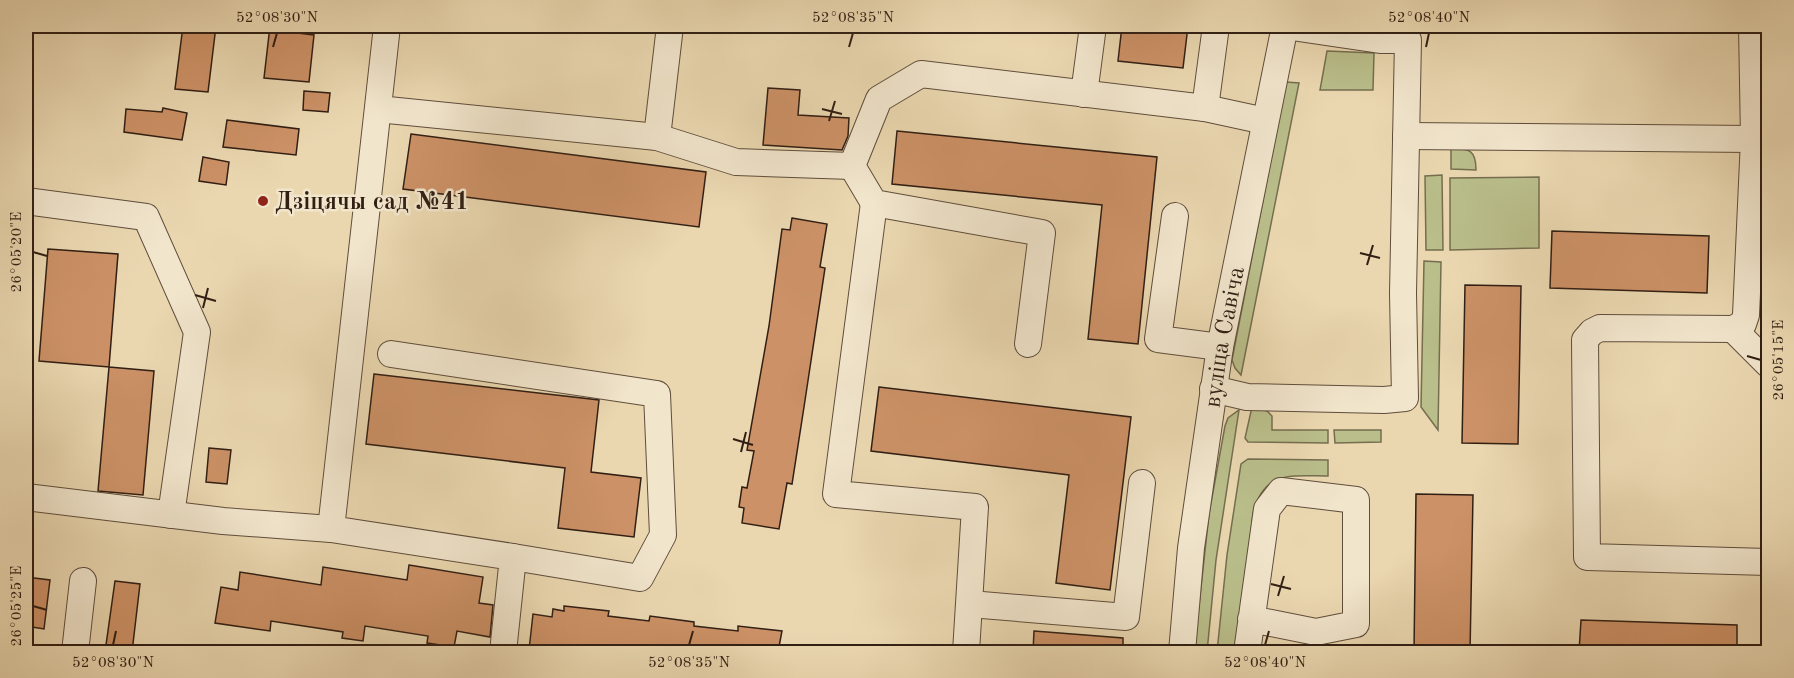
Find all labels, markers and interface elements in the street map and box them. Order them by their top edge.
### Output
text: 52°08'30"N [236,11,318,26]
text: 52°08'35"N [812,11,894,26]
text: 52°08'40"N [1388,11,1470,26]
place label: Дзіцячы сад №41 [275,191,469,215]
marker: Дзіцячы сад №41 [256,194,270,208]
text: 26°05'20"E [10,212,25,292]
street label: вуліца Савіча [1201,264,1250,409]
text: 26°05'15"E [1772,320,1787,400]
text: 26°05'25"E [10,566,25,646]
text: 52°08'30"N [72,656,154,671]
text: 52°08'35"N [648,656,730,671]
text: 52°08'40"N [1224,656,1306,671]

